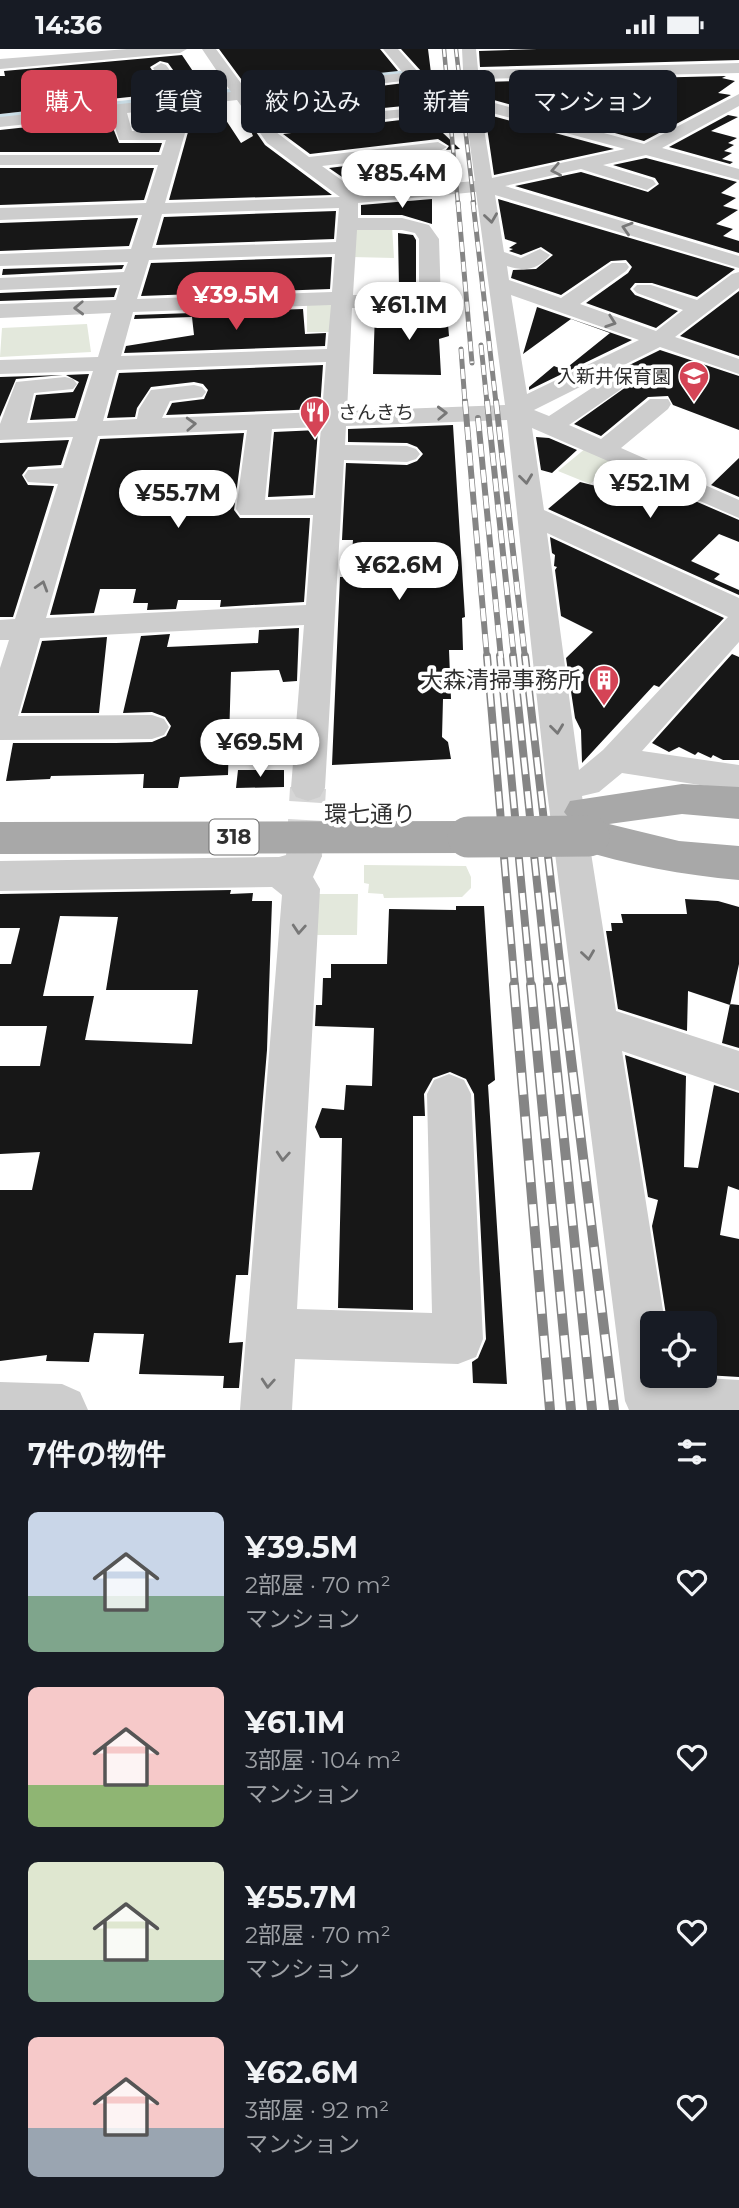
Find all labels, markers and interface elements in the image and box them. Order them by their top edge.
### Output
text: 14:36 [35,9,102,41]
chip: 購入 [21,70,117,133]
chip: 賃貸 [131,70,227,133]
chip: 絞り込み [241,70,385,133]
chip: 新着 [399,70,495,133]
chip: マンション [509,70,677,133]
pin: ¥85.4M [345,151,459,210]
text: ¥85.4M [357,159,447,187]
one-way arrow [550,161,562,176]
one-way arrow [483,212,498,224]
one-way arrow [621,221,633,236]
pin: ¥39.5M [179,273,293,332]
text: ¥39.5M [193,281,279,309]
pin: ¥61.1M [352,282,466,342]
text: ¥61.1M [371,291,447,319]
one-way arrow [73,300,84,315]
one-way arrow [605,314,617,328]
school or university icon: 入新井保育園 [677,359,711,403]
place label: 入新井保育園 [557,365,671,388]
restaurant icon: さんきち [298,395,332,439]
place label: さんきち [338,401,414,424]
one-way arrow [438,405,448,421]
one-way arrow [185,417,196,432]
pin: ¥52.1M [593,461,707,520]
text: ¥52.1M [610,469,690,497]
pin: ¥55.7M [121,470,235,530]
one-way arrow [519,473,534,485]
text: ¥55.7M [135,479,221,507]
pin: ¥62.6M [342,543,456,602]
text: ¥62.6M [355,551,443,579]
one-way arrow [33,580,48,592]
building icon: 大森清掃事務所 [587,663,621,707]
place label: 大森清掃事務所 [420,666,581,694]
pin: ¥69.5M [203,719,317,779]
one-way arrow [550,724,565,735]
text: ¥69.5M [216,728,304,756]
street label: 環七通り [324,800,416,828]
road number: 318 [210,819,258,855]
one-way arrow [292,924,307,935]
one-way arrow [580,949,595,961]
one-way arrow [276,1150,291,1161]
map controls [640,1311,717,1388]
button: locate [640,1311,717,1388]
one-way arrow [260,1377,275,1388]
icon: filters [673,1433,711,1471]
text: 7件の物件 [28,1436,167,1473]
text: ¥39.5M [245,1529,358,1566]
icon: home [84,1540,168,1624]
icon: heart [673,1563,711,1601]
text: 2部屋 · 70 m² [245,1571,391,1599]
text: マンション [245,1605,360,1633]
text: ¥61.1M [245,1704,345,1741]
icon: home [84,1715,168,1799]
icon: heart [673,1738,711,1776]
text: 3部屋 · 104 m² [245,1746,401,1774]
text: マンション [245,1780,360,1808]
text: ¥55.7M [245,1879,357,1916]
icon: home [84,1890,168,1974]
icon: heart [673,1913,711,1951]
text: 2部屋 · 70 m² [245,1921,391,1949]
text: マンション [245,1955,360,1983]
text: ¥62.6M [245,2054,359,2091]
icon: home [84,2065,168,2149]
icon: heart [673,2088,711,2126]
text: 3部屋 · 92 m² [245,2096,389,2124]
text: マンション [245,2130,360,2158]

